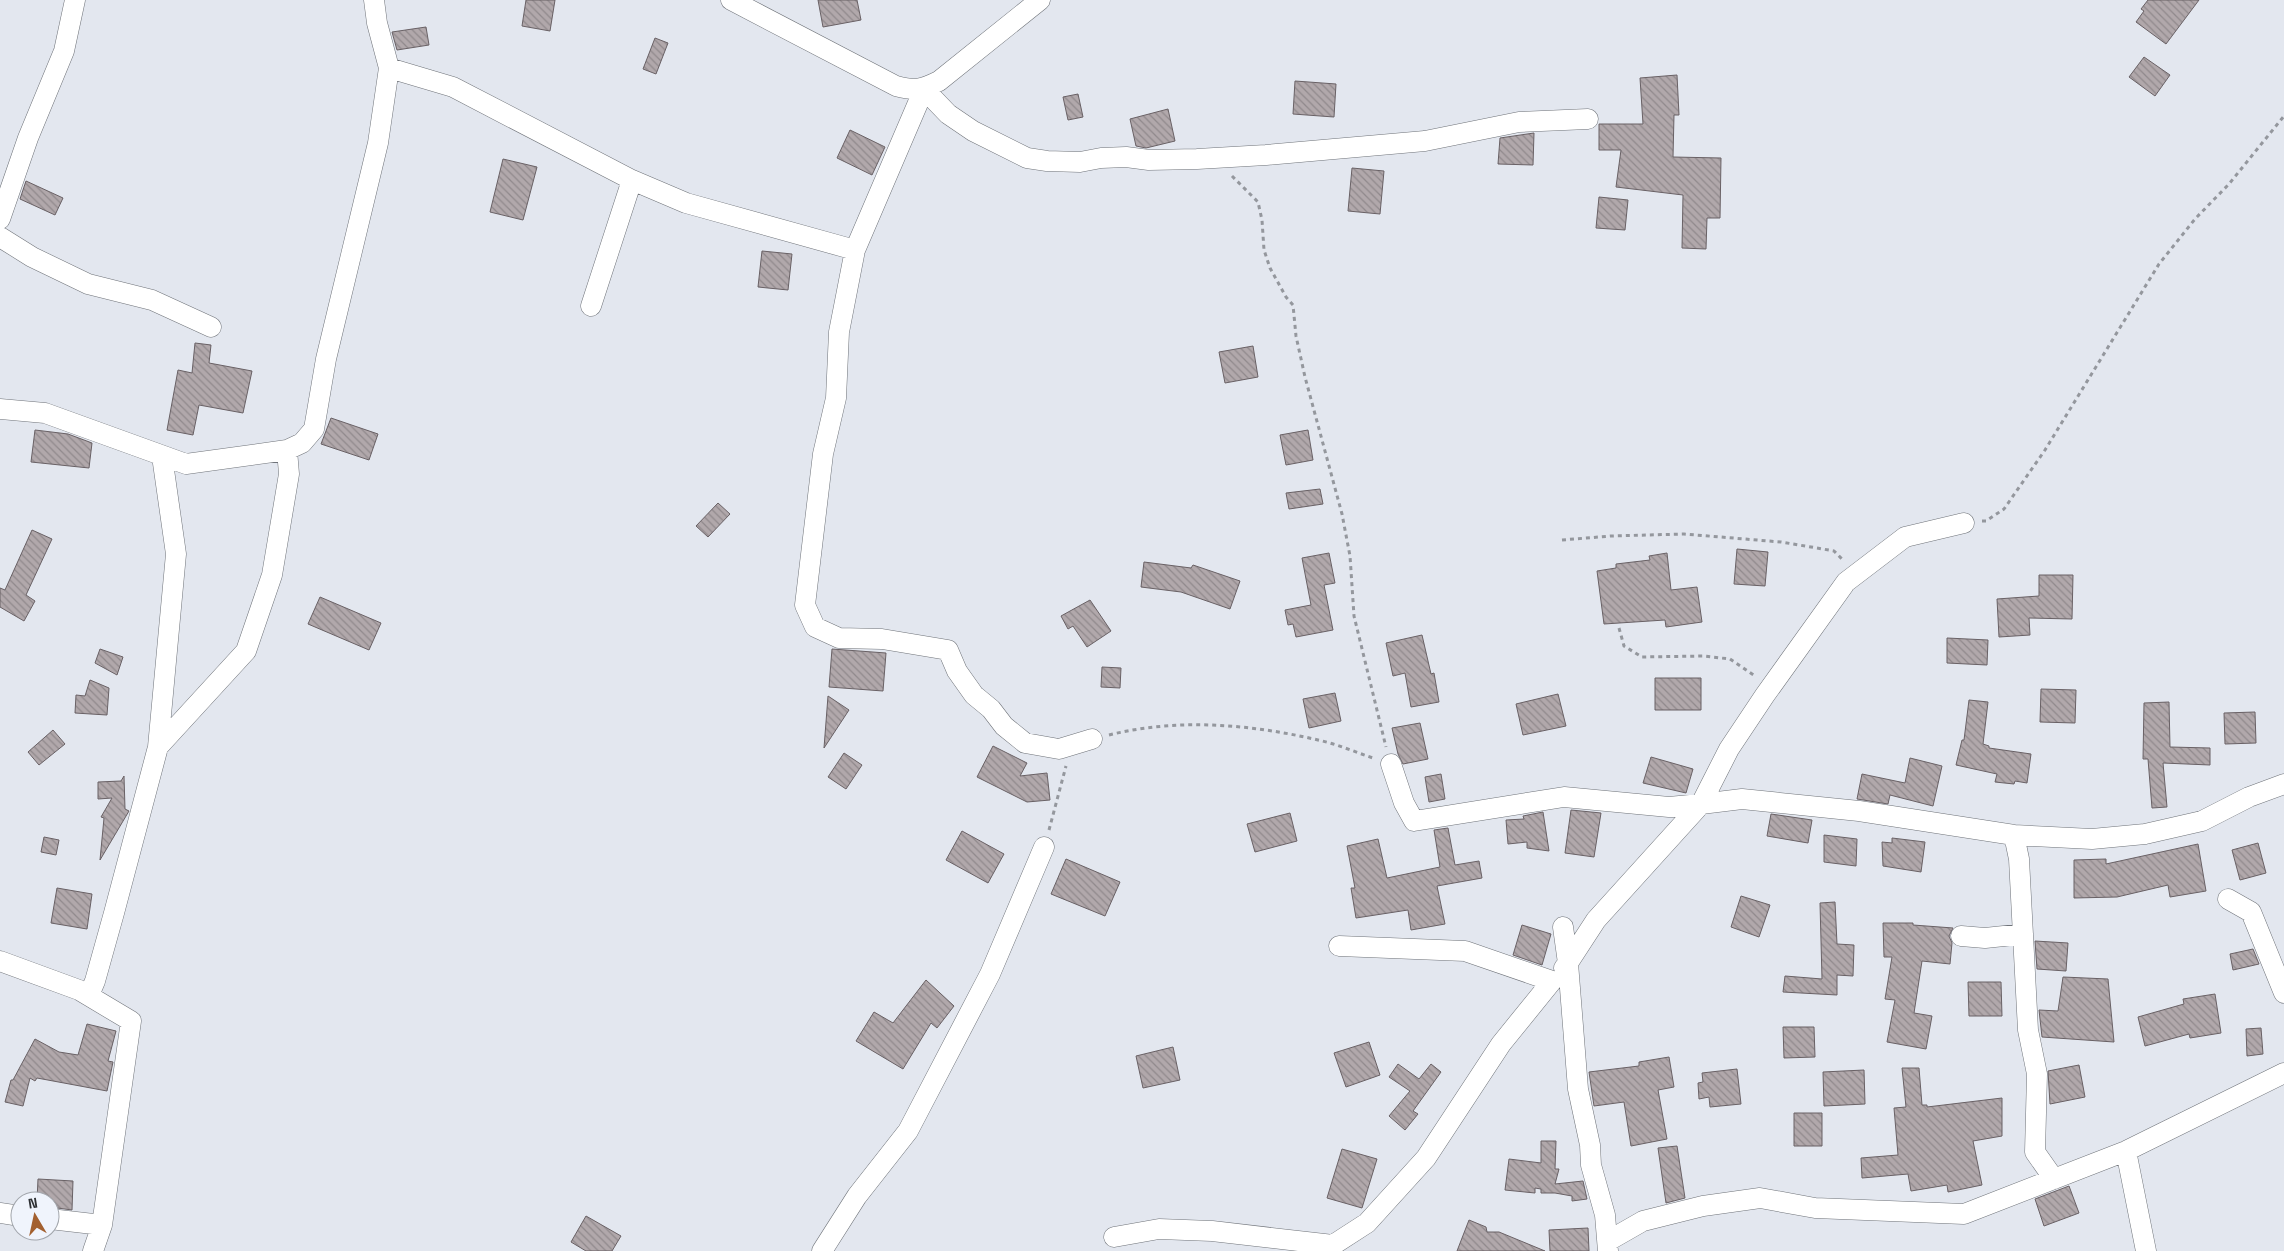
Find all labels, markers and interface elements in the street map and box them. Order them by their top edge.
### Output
north arrow [10,1191,60,1241]
text: N [27,1194,39,1213]

